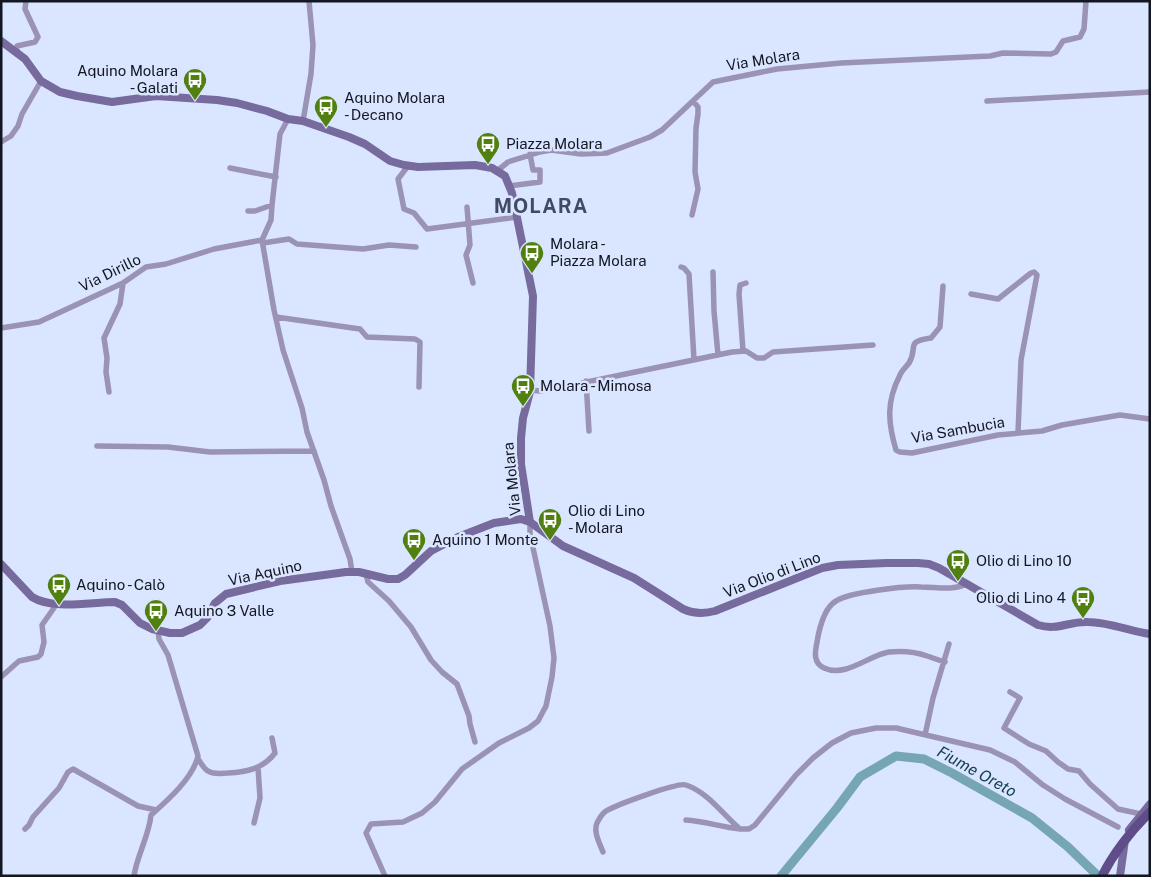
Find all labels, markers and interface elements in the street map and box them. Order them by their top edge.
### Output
street label: Via Molara [725,45,801,74]
place label: Aquino Molara - Galati [77,62,178,96]
bus stop icon: Aquino Molara - Galati [182,67,208,101]
place label: Aquino Molara - Decano [344,89,445,123]
bus stop icon: Aquino Molara - Decano [313,94,339,128]
bus stop icon: Piazza Molara [475,131,501,165]
place label: Piazza Molara [506,135,602,152]
district label: MOLARA [494,194,588,218]
place label: Molara - Piazza Molara [550,235,646,269]
bus stop icon: Molara - Piazza Molara [519,240,545,274]
street label: Via Dirillo [76,250,143,295]
bus stop icon: Molara - Mimosa [510,373,536,407]
place label: Molara - Mimosa [540,377,652,394]
street label: Via Sambucia [910,413,1006,446]
street label: Via Molara [499,441,524,517]
place label: Olio di Lino - Molara [568,502,645,536]
bus stop icon: Olio di Lino - Molara [537,507,563,541]
bus stop icon: Aquino 1 Monte [401,527,427,561]
place label: Aquino 1 Monte [432,531,539,548]
street label: Via Olio di Lino [721,548,823,601]
bus stop icon: Olio di Lino 10 [945,548,971,582]
place label: Olio di Lino 10 [976,552,1072,569]
street label: Via Aquino [227,556,303,589]
bus stop icon: Aquino - Calò [46,572,72,606]
place label: Aquino - Calò [76,576,165,593]
bus stop icon: Olio di Lino 4 [1070,585,1096,619]
place label: Olio di Lino 4 [976,589,1066,606]
bus stop icon: Aquino 3 Valle [143,598,169,632]
place label: Aquino 3 Valle [174,602,274,619]
water label: Fiume Oreto [934,742,1020,801]

